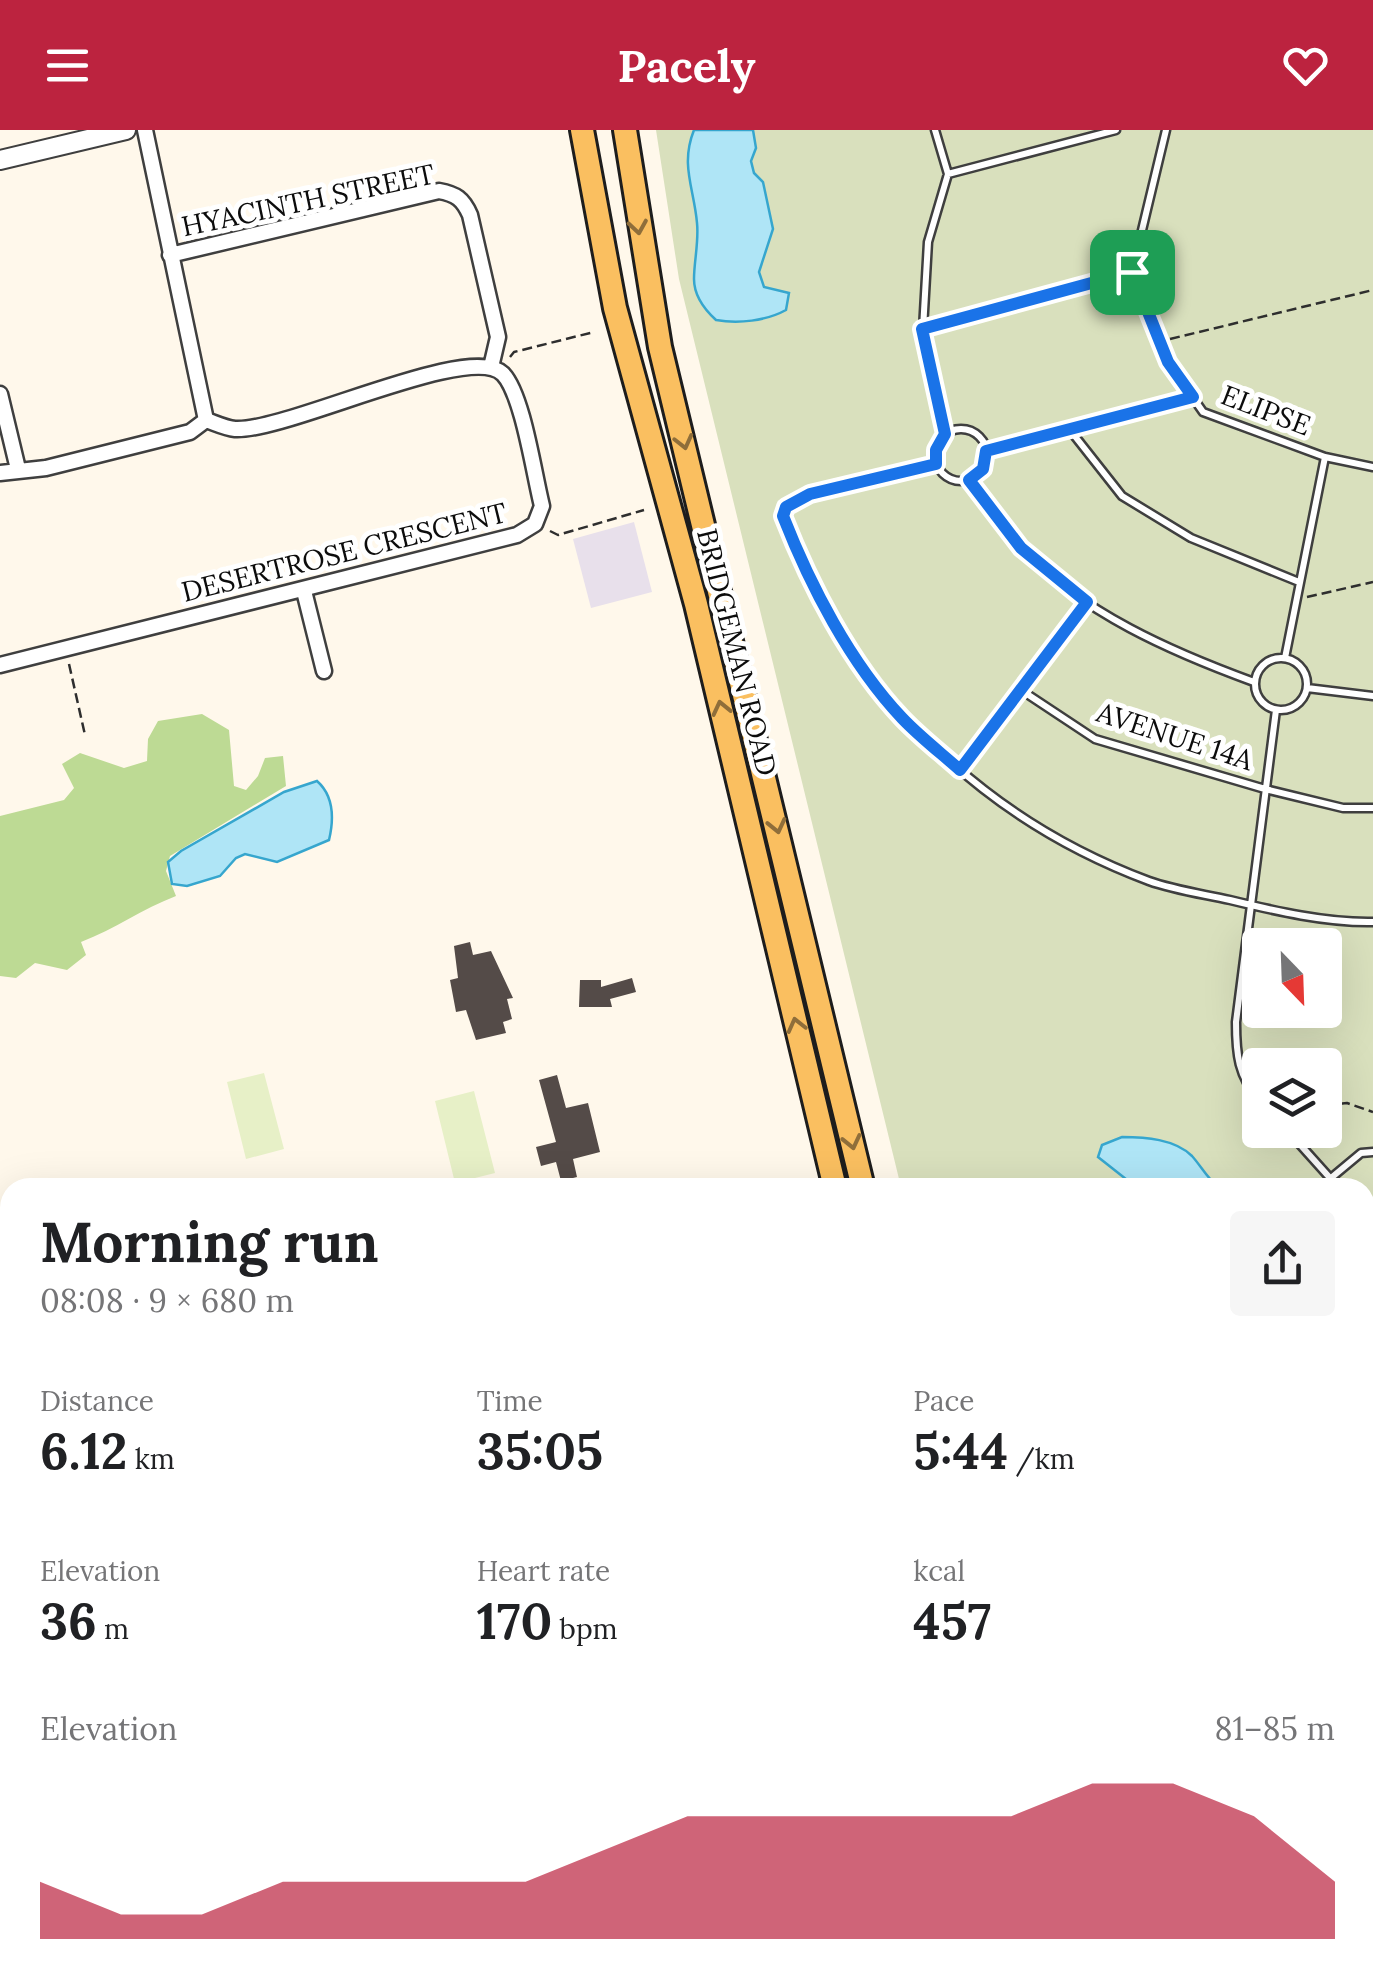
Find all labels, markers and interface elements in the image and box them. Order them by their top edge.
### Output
text: Pacely [618,37,755,94]
icon: menu [40,38,95,93]
icon: heart [1278,38,1333,93]
street label: HYACINTH STREET [178,156,438,244]
one-way arrow [627,218,648,235]
pin [1090,230,1175,315]
icon: arrive [1105,245,1160,300]
street label: ELIPSE [1216,376,1316,444]
one-way arrow [672,433,693,450]
street label: DESERTROSE CRESCENT [178,494,510,610]
street label: BRIDGEMAN ROAD [689,525,785,779]
street label: AVENUE 14A [1091,694,1258,778]
one-way arrow [712,700,733,717]
one-way arrow [765,816,786,834]
north arrow [1242,928,1342,1028]
map controls [1242,928,1342,1148]
one-way arrow [787,1017,808,1034]
button: layers [1242,1048,1342,1148]
one-way arrow [840,1133,861,1150]
text: Morning run [40,1207,378,1277]
button: share [1230,1211,1335,1316]
text: 08:08 · 9 × 680 m [40,1280,294,1321]
text: Distance [40,1383,154,1419]
text: Time [477,1383,543,1419]
text: Pace [913,1383,974,1419]
text: 6.12 [40,1419,127,1483]
text: 35:05 [477,1419,603,1483]
text: 5:44 [913,1419,1008,1483]
text: km [127,1441,175,1477]
text: /km [1008,1441,1075,1477]
text: Elevation [40,1553,160,1589]
text: Heart rate [477,1553,610,1589]
text: kcal [913,1553,965,1589]
text: 36 [40,1589,97,1653]
text: 170 [477,1589,552,1653]
text: 457 [913,1589,991,1653]
text: m [97,1611,129,1647]
text: bpm [552,1611,618,1647]
text: Elevation [40,1708,177,1749]
text: 81–85 m [1214,1708,1335,1749]

